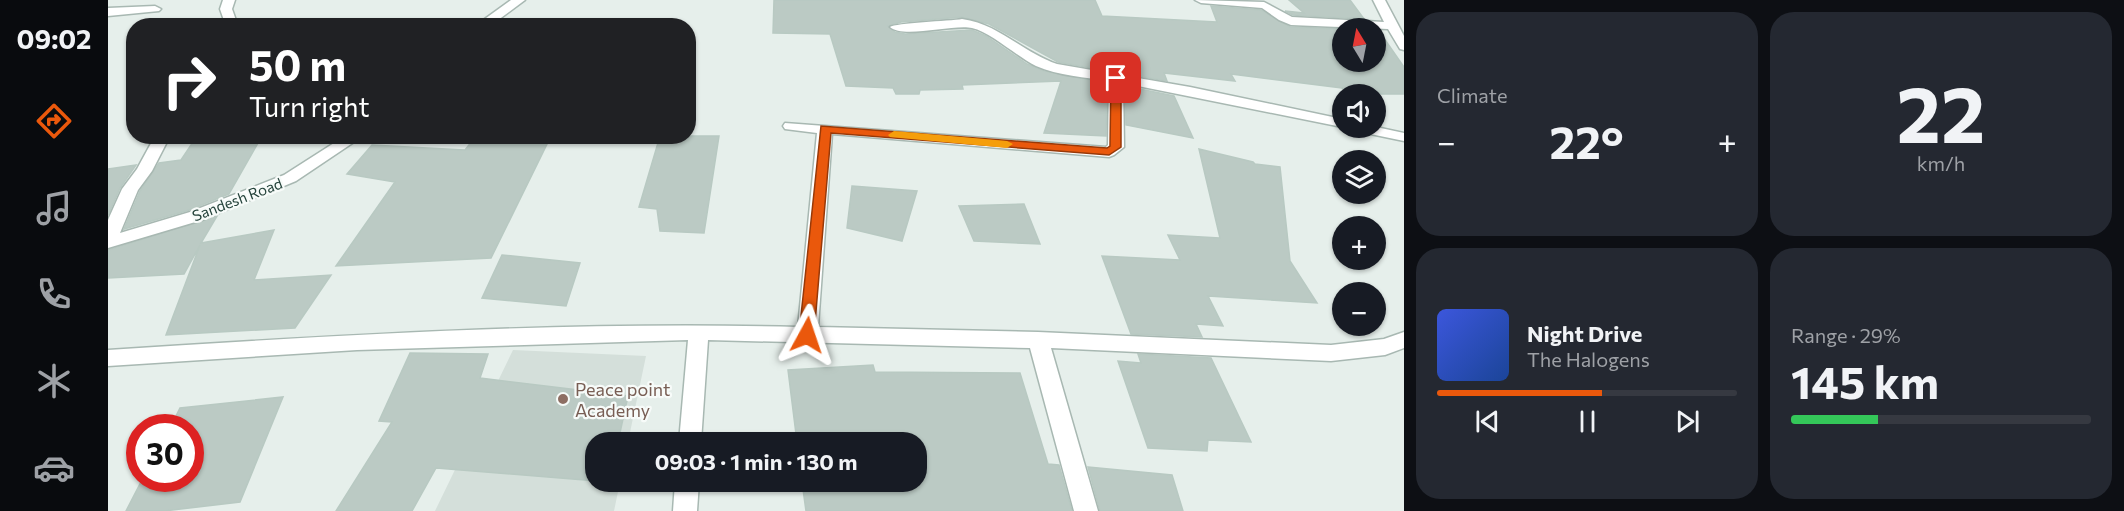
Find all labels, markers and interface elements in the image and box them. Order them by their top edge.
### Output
north arrow [1332,18,1386,72]
map controls [1332,18,1386,336]
text: 09:02 [17,22,91,55]
text: 50 m [249,38,346,90]
icon: right [150,42,228,120]
pin [1090,52,1141,103]
icon: arrive [1099,61,1132,94]
text: 22 [1897,64,1985,159]
text: Climate [1437,83,1507,107]
button: sound [1332,84,1386,138]
text: Turn right [249,90,369,123]
icon: directions [33,100,75,142]
text: 22° [1550,113,1624,168]
text: − [1437,120,1456,161]
text: + [1718,120,1737,161]
button: layers [1332,150,1386,204]
text: km/h [1917,151,1965,175]
street label: Sandesh Road [189,174,285,224]
icon: music [33,187,75,229]
button: + [1332,216,1386,270]
icon: phone [33,273,75,315]
button: − [1332,282,1386,336]
position arrow [775,303,839,367]
text: Night Drive [1527,320,1642,347]
text: Range · 29% [1791,323,1901,347]
text: The Halogens [1527,347,1650,371]
text: 145 km [1791,353,1939,408]
icon: climate [33,360,75,402]
place label: Peace point Academy [575,378,670,421]
marker: Peace point Academy [556,392,570,406]
icon: previous [1471,405,1504,438]
icon: pause [1571,405,1604,438]
icon: next [1671,405,1704,438]
speed limit sign: 30 [126,414,204,492]
icon: car [33,447,75,489]
text: 09:03 · 1 min · 130 m [655,448,857,475]

